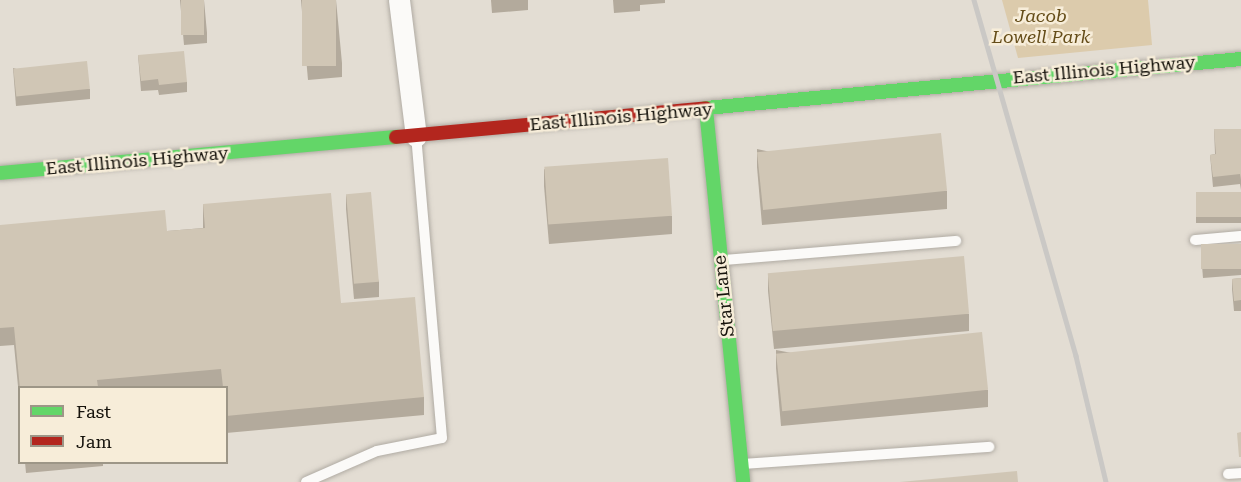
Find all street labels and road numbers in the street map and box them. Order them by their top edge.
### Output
street label: East Illinois Highway [1012,51,1196,89]
street label: East Illinois Highway [529,98,713,136]
street label: East Illinois Highway [45,142,229,180]
street label: Star Lane [709,254,739,338]

